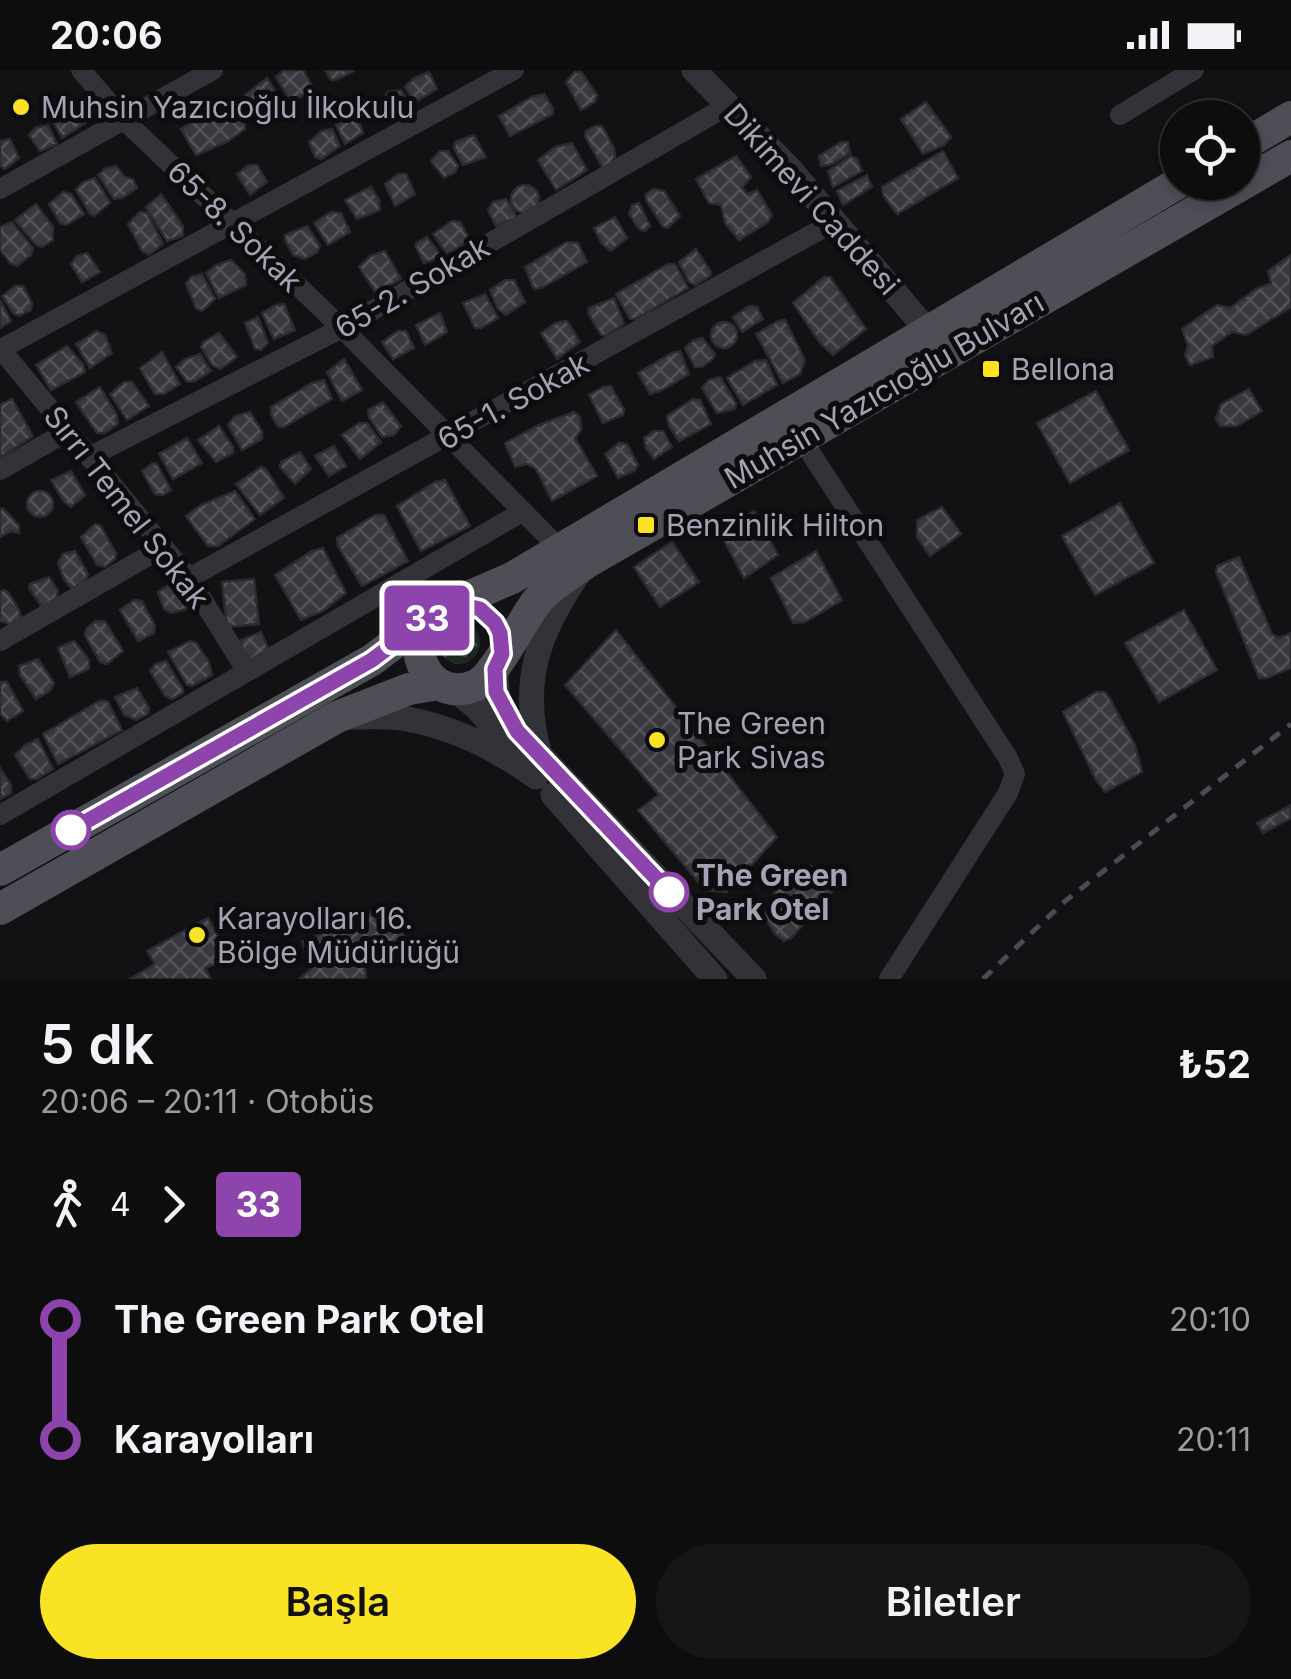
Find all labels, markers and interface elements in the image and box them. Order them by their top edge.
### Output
text: 20:06 [50,12,163,58]
place label: Muhsin Yazıcıoğlu İlkokulu [41,89,414,125]
marker: Muhsin Yazıcıoğlu İlkokulu [10,96,32,118]
street label: Dikimevi Caddesi [717,96,907,302]
map controls [1160,100,1260,200]
button: locate [1160,100,1260,200]
street label: 65-8. Sokak [160,153,310,299]
street label: 65-2. Sokak [329,228,496,346]
street label: Muhsin Yazıcıoğlu Bulvarı [718,284,1050,496]
street label: 65-1. Sokak [431,345,595,457]
place label: Bellona [1011,351,1115,387]
marker: Bellona [980,358,1002,380]
street label: Sırrı Temel Sokak [37,399,217,616]
place label: Benzinlik Hilton [666,507,884,543]
marker: Benzinlik Hilton [635,514,657,536]
line badge: 33 [382,586,472,650]
text: 33 [404,597,450,639]
place label: The Green Park Sivas [677,705,826,775]
marker: The Green Park Sivas [646,729,668,751]
unlabelled marker [52,811,90,849]
place label: The Green Park Otel [696,857,848,927]
marker: The Green Park Otel [650,873,688,911]
place label: Karayolları 16. Bölge Müdürlüğü [217,900,460,970]
marker: Karayolları 16. Bölge Müdürlüğü [186,924,208,946]
text: 5 dk [40,1011,154,1077]
text: ₺52 [1178,1041,1251,1087]
text: 20:06 – 20:11 · Otobüs [40,1082,374,1121]
icon: walk [40,1177,95,1232]
icon: forward [146,1177,201,1232]
text: 33 [236,1183,281,1225]
text: 4 [110,1185,131,1224]
text: The Green Park Otel [114,1296,485,1342]
text: 20:10 [1169,1300,1251,1339]
text: Karayolları [114,1416,314,1462]
text: 20:11 [1176,1420,1251,1459]
button: Başla [40,1544,636,1659]
button: Biletler [656,1544,1251,1659]

